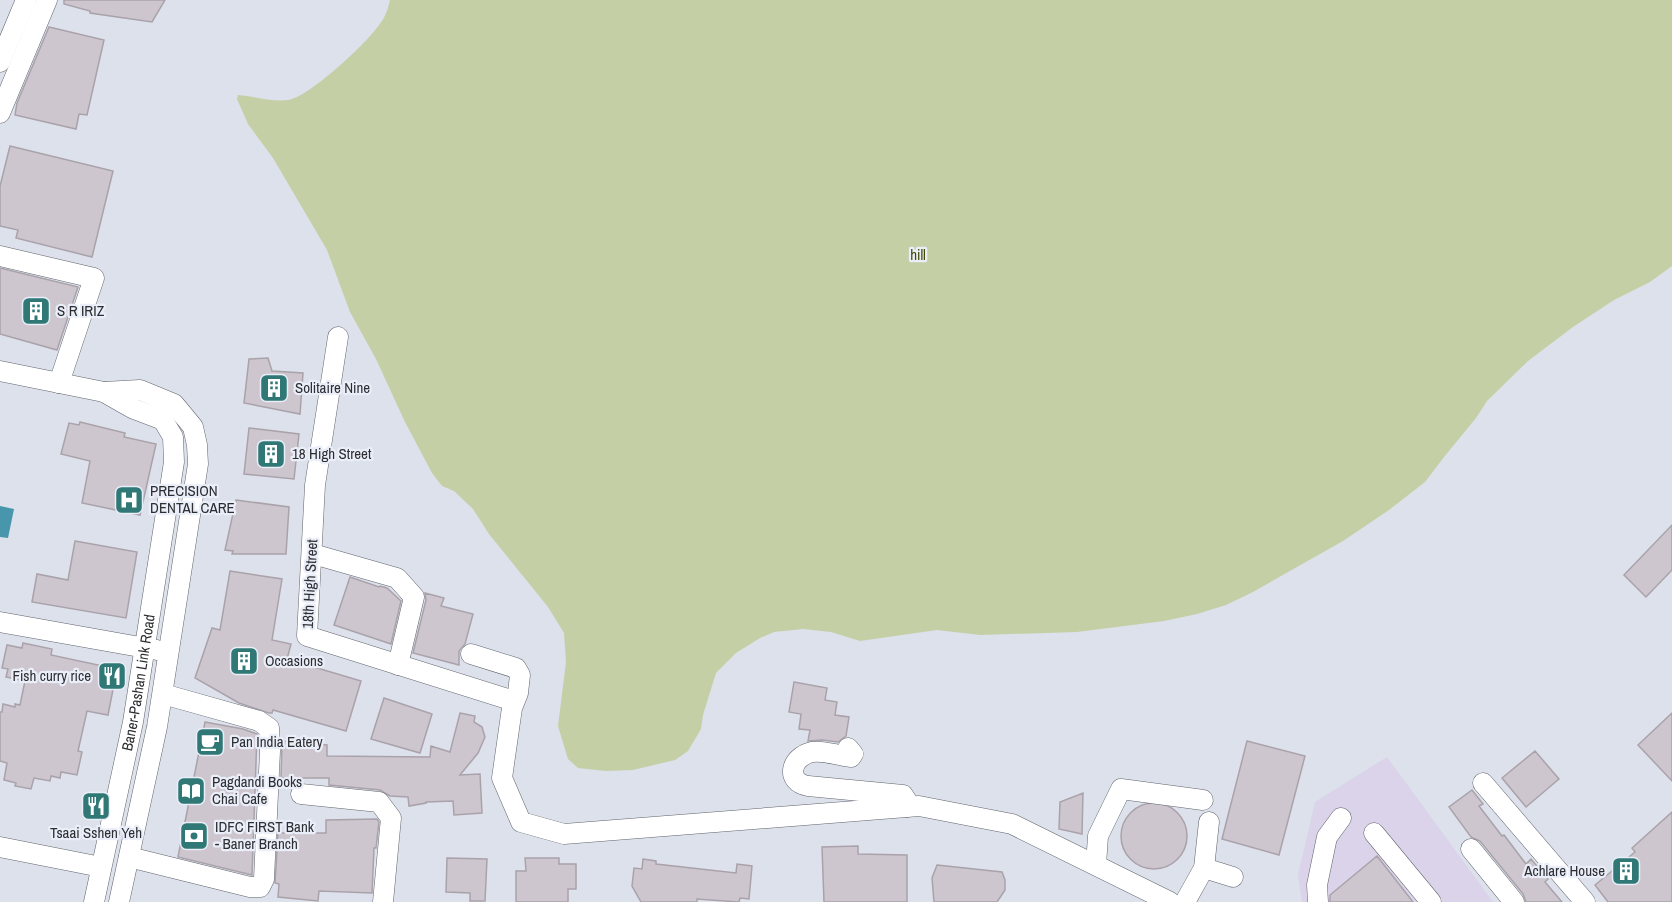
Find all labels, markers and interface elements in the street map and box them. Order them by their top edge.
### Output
park label: hill [910,244,926,265]
building icon: S R IRIZ [20,295,52,327]
place label: S R IRIZ [57,300,105,321]
building icon: Solitaire Nine [258,372,290,404]
place label: Solitaire Nine [295,377,370,398]
building icon: 18 High Street [255,438,287,470]
place label: 18 High Street [292,443,372,464]
place label: PRECISION DENTAL CARE [150,480,235,518]
hospital icon: PRECISION DENTAL CARE [113,484,145,516]
street label: 18th High Street [297,538,322,629]
street label: Baner-Pashan Link Road [116,613,160,753]
building icon: Occasions [228,645,260,677]
place label: Occasions [265,650,323,671]
restaurant icon: Fish curry rice [96,660,128,692]
place label: Fish curry rice [12,665,91,686]
cafe icon: Pan India Eatery [194,726,226,758]
place label: Pan India Eatery [231,731,323,752]
place label: Pagdandi Books Chai Cafe [212,771,302,809]
library icon: Pagdandi Books Chai Cafe [175,775,207,807]
restaurant icon: Tsaai Sshen Yeh [80,790,112,822]
place label: IDFC FIRST Bank - Baner Branch [215,816,315,854]
bank icon: IDFC FIRST Bank - Baner Branch [178,820,210,852]
place label: Tsaai Sshen Yeh [50,822,142,843]
building icon: Achlare House [1610,855,1642,887]
place label: Achlare House [1523,860,1605,881]

